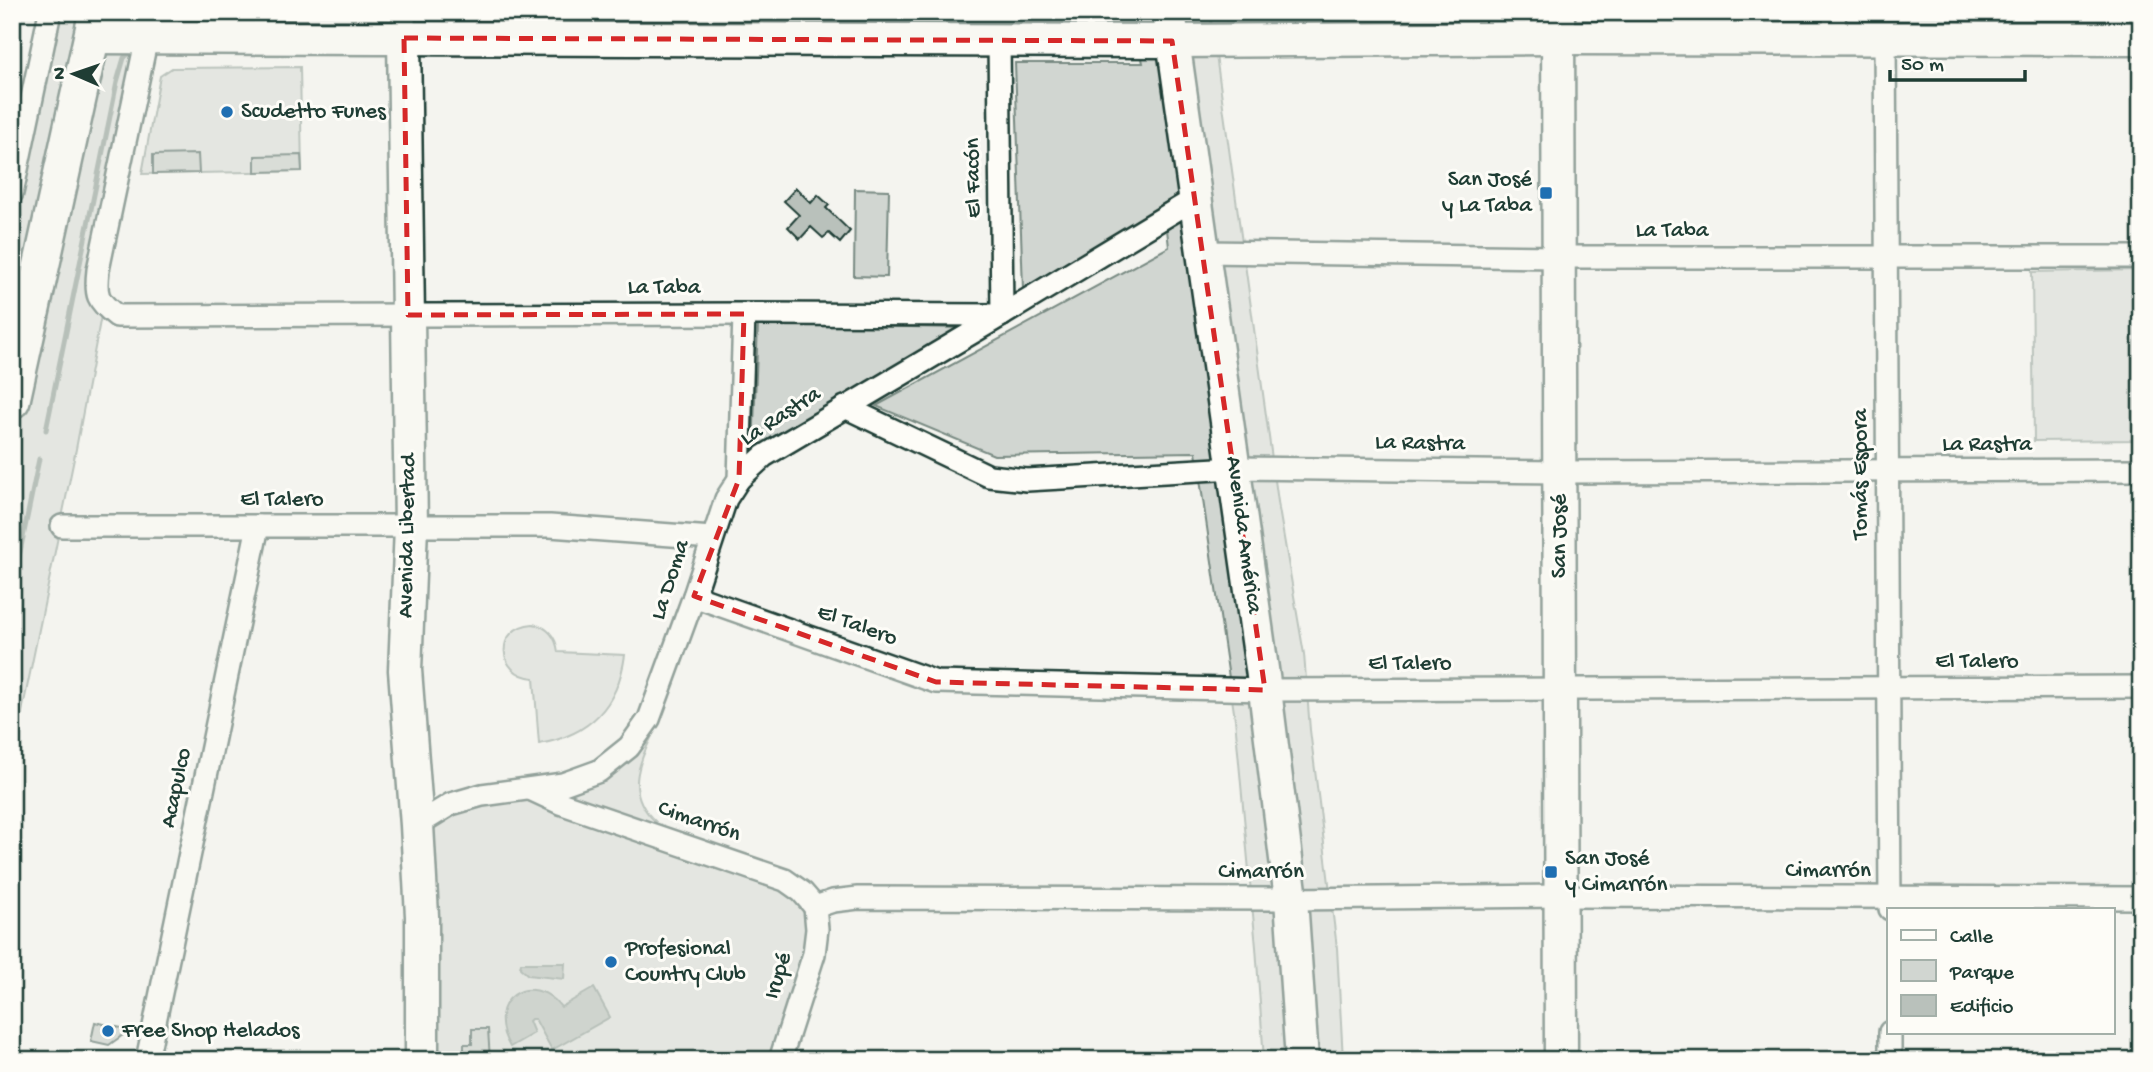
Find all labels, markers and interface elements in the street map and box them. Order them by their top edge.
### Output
north arrow [38,38,108,108]
scale bar [1890,38,2025,82]
text: 50 m [1901,54,1944,79]
text: N [49,67,72,80]
place label: Scudetto Funes [241,99,386,126]
marker: Scudetto Funes [219,104,235,120]
street label: El Facón [960,138,988,218]
place label: San José y La Taba [1442,167,1533,220]
marker: San José y La Taba [1538,185,1554,201]
street label: La Taba [1635,218,1710,245]
street label: La Taba [627,275,702,302]
street label: La Rastra [736,380,827,453]
street label: Tomás Espora [1848,407,1875,541]
street label: La Rastra [1375,430,1467,458]
street label: La Rastra [1942,432,2033,459]
street label: Avenida Libertad [393,452,423,618]
street label: Avenida América [1219,455,1268,617]
street label: El Talero [240,487,324,514]
street label: San José [1547,493,1574,578]
street label: La Doma [645,535,697,623]
street label: El Talero [813,599,901,653]
street label: El Talero [1935,649,2019,676]
street label: El Talero [1368,651,1452,678]
street label: Acapulco [155,745,199,830]
street label: Cimarrón [654,795,744,849]
place label: San José y Cimarrón [1565,846,1668,899]
street label: Cimarrón [1785,858,1871,885]
street label: Cimarrón [1218,859,1304,886]
marker: San José y Cimarrón [1543,864,1559,880]
legend [1887,908,2114,1034]
text: Calle [1950,926,1994,951]
place label: Profesional Country Club [624,936,746,989]
street label: Irupé [759,948,799,1003]
marker: Profesional Country Club [603,954,619,970]
text: Parque [1949,962,2015,987]
text: Edificio [1950,996,2014,1021]
place label: Free Shop Helados [121,1018,300,1045]
marker: Free Shop Helados [100,1023,116,1039]

